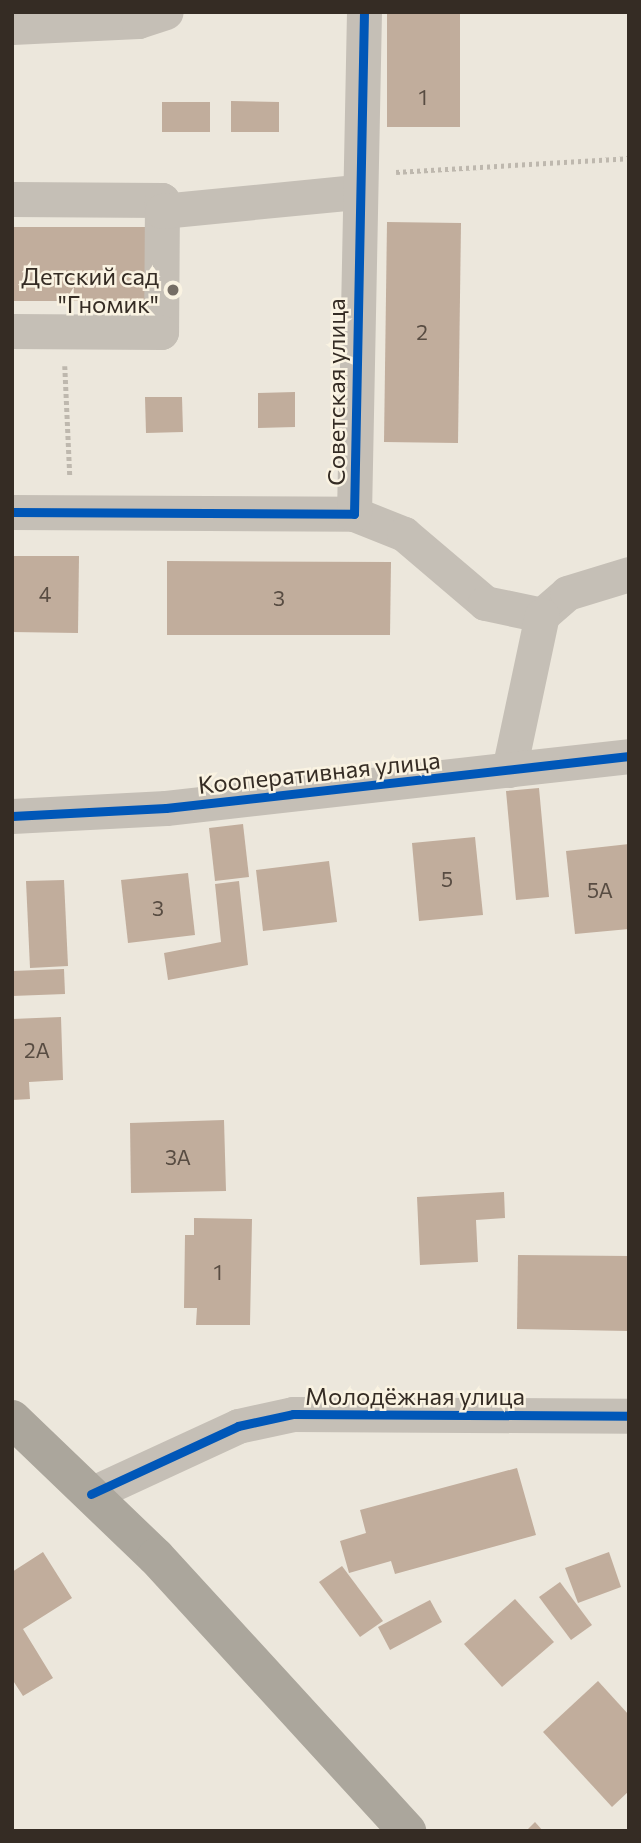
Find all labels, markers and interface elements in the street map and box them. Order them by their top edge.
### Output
house number: 1 [419,84,427,110]
place label: Детский сад "Гномик" [21,262,159,318]
marker: Детский сад "Гномик" [165,282,181,298]
street label: Советская улица [322,298,350,486]
house number: 2 [416,319,428,345]
house number: 4 [39,581,51,607]
house number: 3 [273,585,285,611]
street label: Кооперативная улица [196,745,442,799]
house number: 5 [441,866,453,892]
house number: 5А [587,877,613,903]
house number: 3 [152,895,164,921]
house number: 2А [24,1037,50,1063]
house number: 3А [165,1144,191,1170]
house number: 1 [214,1259,222,1285]
street label: Молодёжная улица [305,1382,525,1410]

